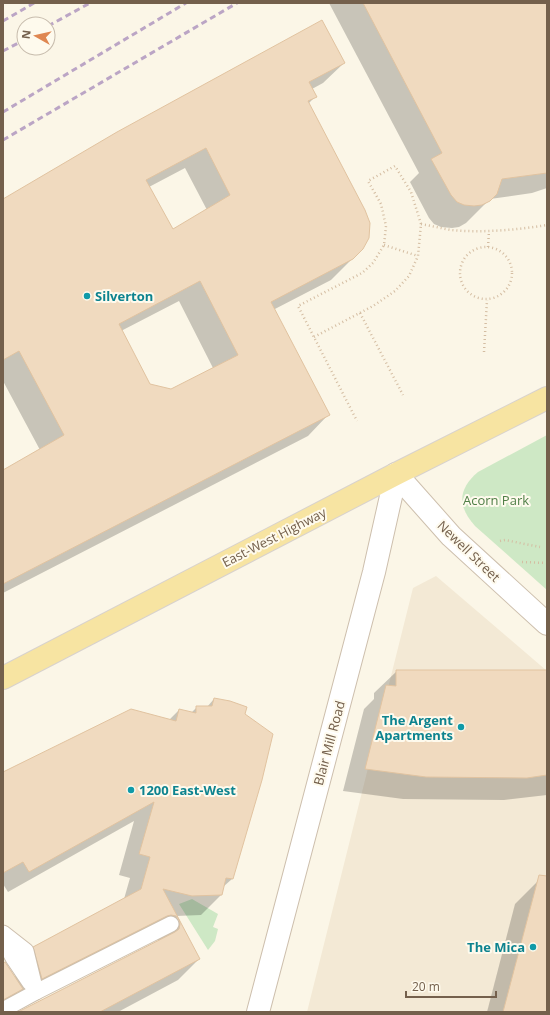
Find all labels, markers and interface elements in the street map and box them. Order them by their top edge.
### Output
north arrow [16,16,56,56]
text: N [18,29,34,40]
place label: Silverton [95,287,153,305]
marker: Silverton [82,291,92,301]
park label: Acorn Park [463,491,529,509]
street label: East-West Highway [219,503,330,571]
street label: Newell Street [434,516,505,586]
street label: Blair Mill Road [309,699,349,787]
place label: The Argent Apartments [375,711,453,744]
marker: The Argent Apartments [456,722,466,732]
place label: 1200 East-West [139,781,236,799]
marker: 1200 East-West [126,785,136,795]
place label: The Mica [467,938,525,956]
marker: The Mica [528,942,538,952]
scale bar [406,973,496,999]
text: 20 m [412,978,440,995]

